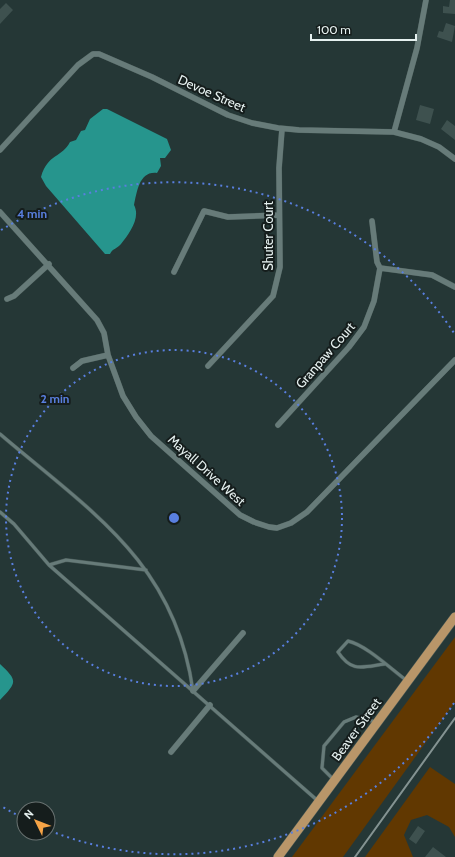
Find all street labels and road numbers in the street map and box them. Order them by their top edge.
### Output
street label: Devoe Street [176,71,249,115]
street label: Shuter Court [260,201,276,271]
street label: Granpaw Court [292,318,358,391]
street label: Mayall Drive West [165,431,249,509]
street label: Beaver Street [328,694,385,764]

